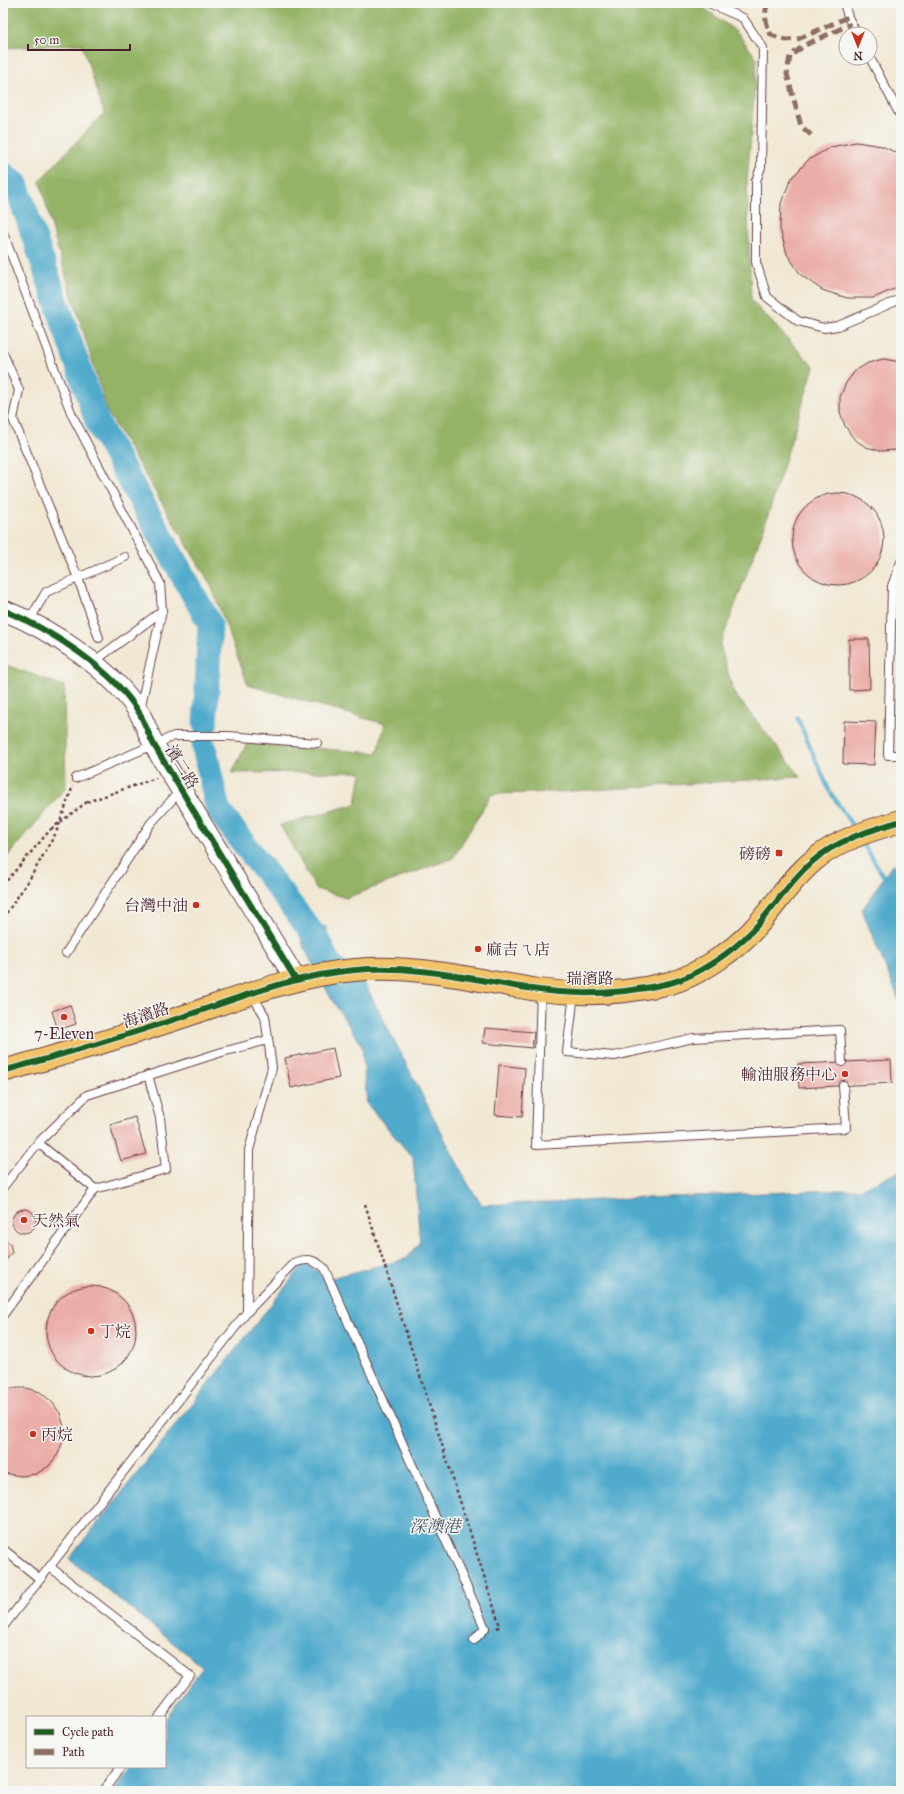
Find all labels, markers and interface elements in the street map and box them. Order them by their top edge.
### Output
scale bar [28,26,130,52]
north arrow [838,26,878,66]
text: 50 m [34,33,59,47]
text: N [853,49,863,62]
street label: 濱二路 [161,742,203,792]
place label: 磅磅 [739,844,771,863]
marker: 磅磅 [774,848,784,858]
place label: 台灣中油 [124,896,188,915]
marker: 台灣中油 [191,900,201,910]
place label: 麻吉ㄟ店 [486,940,550,959]
marker: 麻吉ㄟ店 [473,944,483,954]
street label: 瑞濱路 [566,969,614,988]
street label: 海濱路 [120,999,172,1031]
marker: 7-Eleven [59,1012,69,1022]
place label: 7-Eleven [34,1024,94,1043]
place label: 輸油服務中心 [741,1065,837,1084]
marker: 輸油服務中心 [840,1069,850,1079]
place label: 天然氣 [32,1211,80,1230]
marker: 天然氣 [19,1215,29,1225]
place label: 丁烷 [99,1322,131,1341]
marker: 丁烷 [86,1326,96,1336]
place label: 丙烷 [41,1425,73,1444]
marker: 丙烷 [28,1429,38,1439]
water label: 深澳港 [410,1516,462,1537]
legend [26,1716,166,1768]
text: Cycle path [62,1725,114,1739]
text: Path [62,1745,85,1759]

